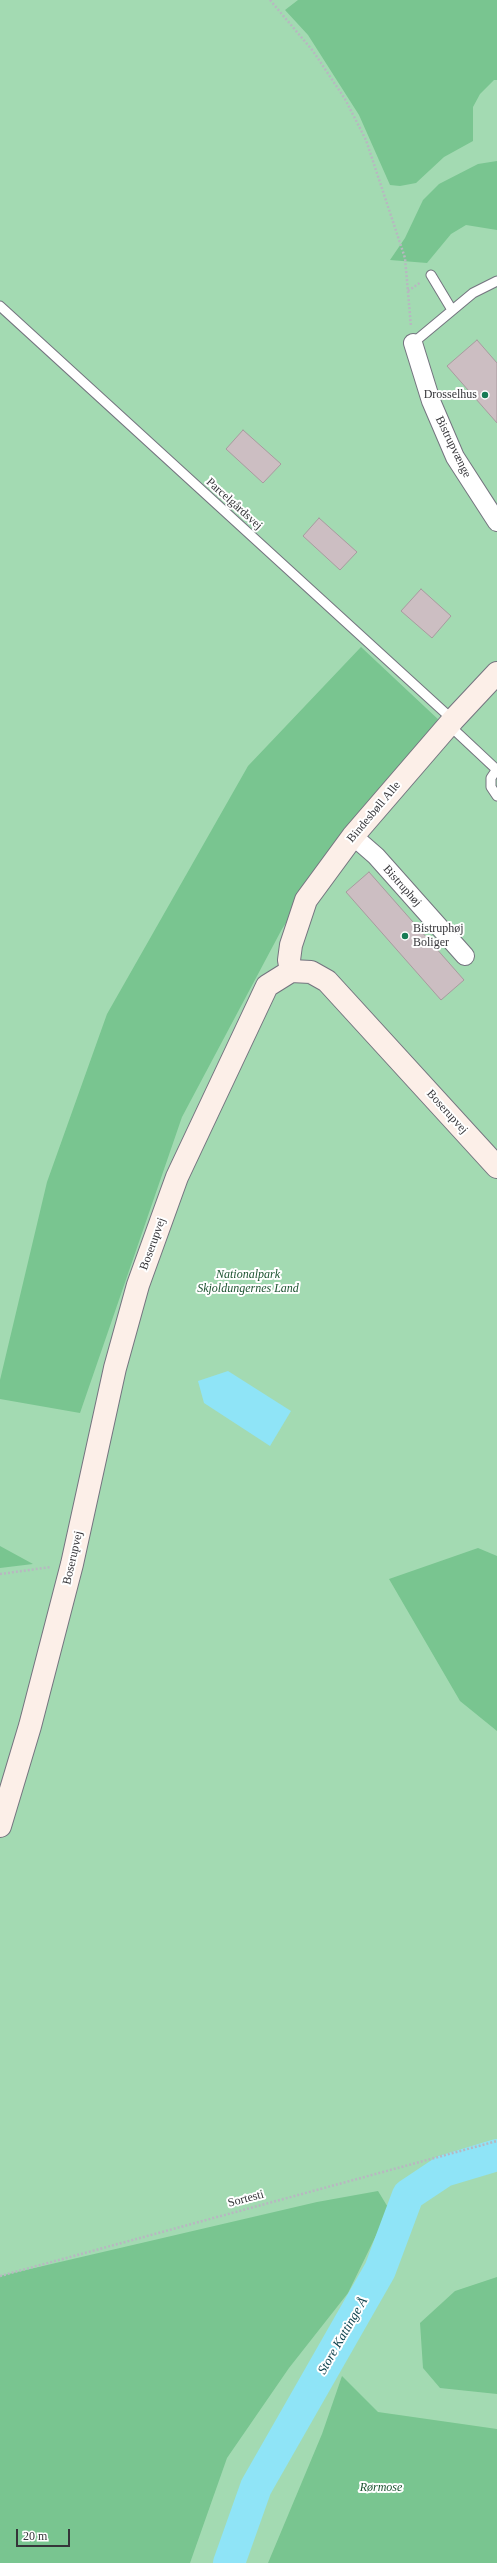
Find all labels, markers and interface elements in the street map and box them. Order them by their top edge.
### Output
place label: Drosselhus [424,388,477,402]
marker: Drosselhus [480,390,490,400]
street label: Bistrupvænge [432,414,474,480]
street label: Parcelgårdsvej [203,475,265,533]
street label: Bindesbøll Alle [344,778,404,846]
street label: Bistruphøj [380,862,424,910]
place label: Bistruphøj Boliger [413,922,464,950]
marker: Bistruphøj Boliger [400,931,410,941]
street label: Boserupvej [423,1087,471,1137]
street label: Boserupvej [137,1216,169,1272]
park label: Nationalpark Skjoldungernes Land [197,1268,299,1296]
street label: Boserupvej [60,1530,86,1586]
street label: Sortesti [226,2187,266,2211]
water label: Store Kattinge Å [315,2295,371,2377]
park label: Rørmose [360,2481,402,2495]
scale bar [18,2521,72,2547]
text: 20 m [23,2529,47,2543]

